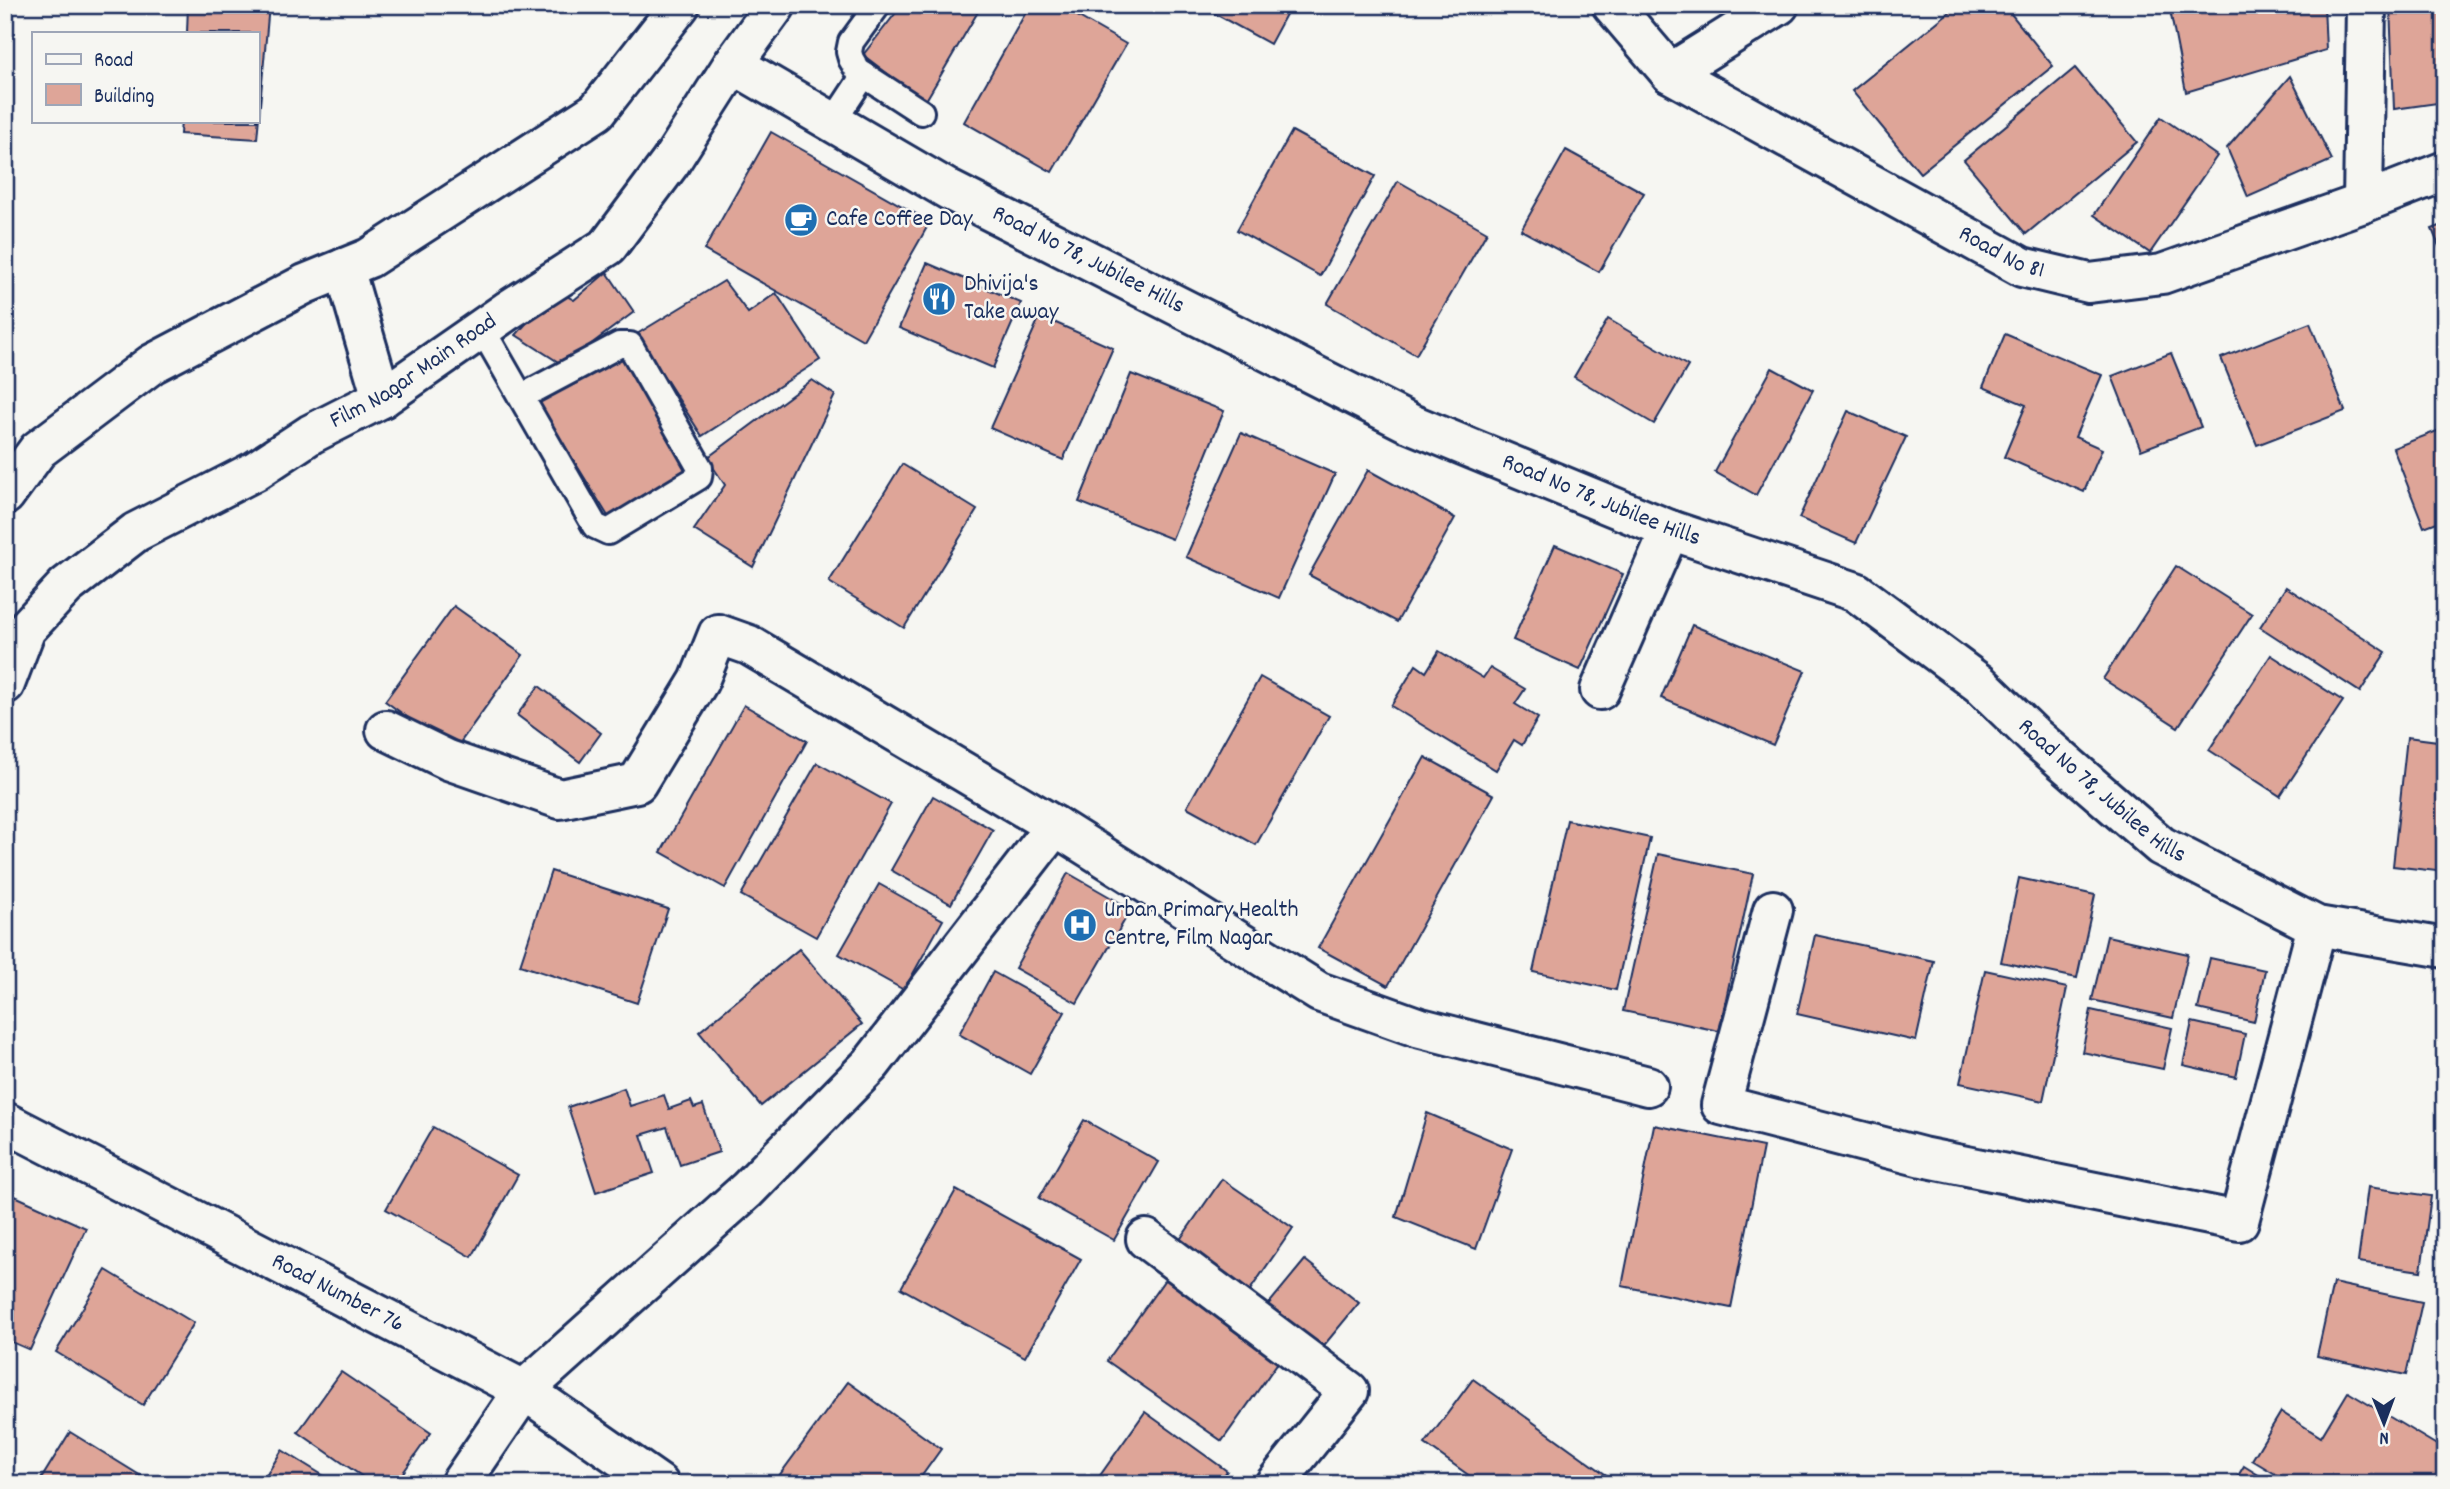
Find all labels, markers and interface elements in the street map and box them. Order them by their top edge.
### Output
legend [32,32,259,122]
text: Road [94,47,133,77]
text: Building [94,83,154,113]
street label: Road No 78, Jubilee Hills [986,197,1190,323]
cafe icon: Cafe Coffee Day [782,201,820,239]
place label: Cafe Coffee Day [826,203,974,237]
street label: Road No 81 [1952,218,2048,289]
place label: Dhivija's Take away [964,268,1060,330]
restaurant icon: Dhivija's Take away [920,280,958,318]
street label: Film Nagar Main Road [324,306,504,439]
street label: Road No 78, Jubilee Hills [1496,446,1705,556]
street label: Road No 78, Jubilee Hills [2009,711,2192,873]
place label: Urban Primary Health Centre, Film Nagar [1104,894,1298,956]
hospital icon: Urban Primary Health Centre, Film Nagar [1061,906,1099,944]
street label: Road Number 76 [265,1245,410,1342]
north arrow [2348,1388,2418,1458]
text: N [2379,1423,2389,1450]

